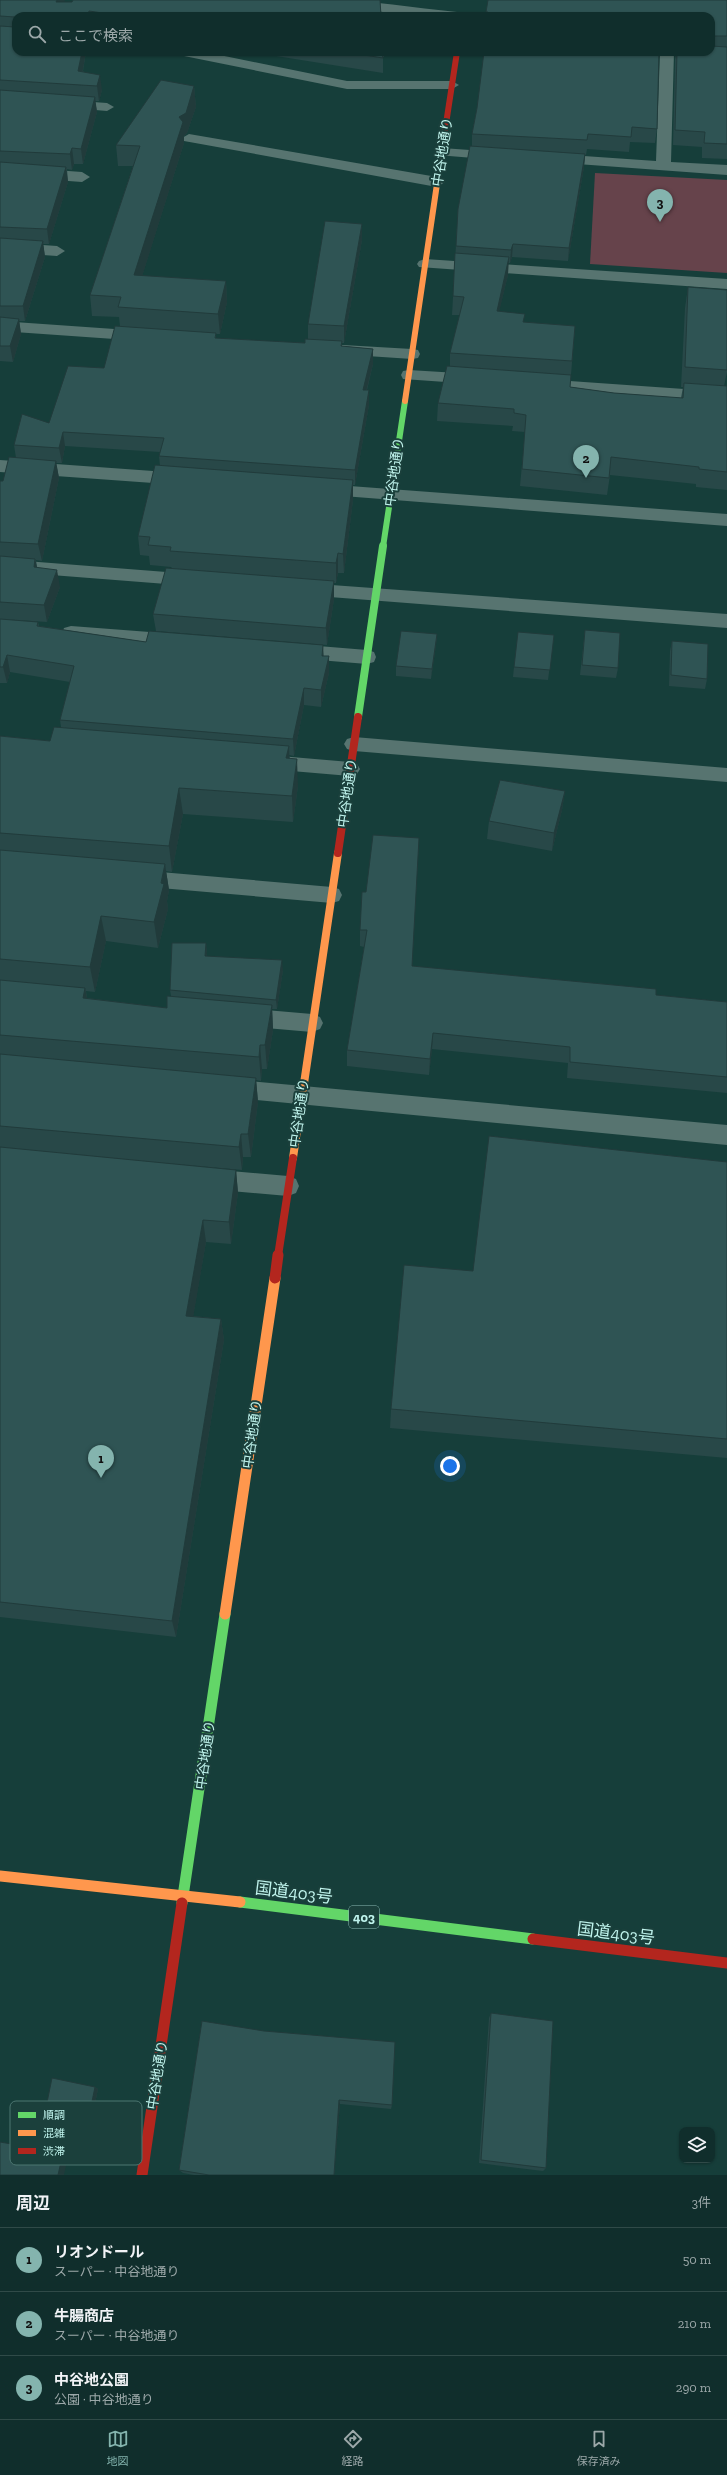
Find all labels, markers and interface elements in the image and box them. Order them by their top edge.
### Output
search box [12,12,715,56]
icon: search [26,23,48,45]
text: ここで検索 [58,27,133,45]
street label: 中谷地通り [429,116,456,188]
pin: 3 [647,189,673,222]
street label: 中谷地通り [381,436,408,508]
pin: 2 [573,445,599,478]
street label: 中谷地通り [334,757,361,829]
street label: 中谷地通り [286,1077,313,1149]
street label: 中谷地通り [239,1398,266,1470]
pin: 1 [88,1445,114,1478]
your location [440,1456,460,1476]
street label: 中谷地通り [192,1719,219,1791]
street label: 国道403号 [254,1877,334,1907]
road number: 403 [349,1906,379,1928]
street label: 国道403号 [576,1918,656,1948]
street label: 中谷地通り [144,2039,171,2111]
legend [10,2101,142,2165]
text: 順調 [43,2109,65,2122]
text: 混雑 [43,2127,65,2140]
map controls [679,2127,715,2163]
button: layers [679,2127,715,2163]
text: 渋滞 [43,2145,65,2158]
text: 周辺 [16,2193,50,2213]
text: 3件 [692,2195,711,2210]
text: リオンドール [54,2243,144,2261]
text: 1 [26,2252,32,2267]
text: 50 m [683,2252,711,2267]
text: スーパー · 中谷地通り [54,2264,180,2279]
text: 牛腸商店 [54,2307,114,2325]
text: 2 [26,2316,32,2331]
text: 210 m [678,2316,711,2331]
text: スーパー · 中谷地通り [54,2328,180,2343]
text: 中谷地公園 [54,2371,129,2389]
text: 3 [26,2380,32,2395]
text: 290 m [676,2380,711,2395]
text: 公園 · 中谷地通り [54,2392,154,2407]
tab: 地図 [107,2428,129,2468]
tab: 経路 [342,2428,364,2468]
tab: 保存済み [577,2428,621,2468]

